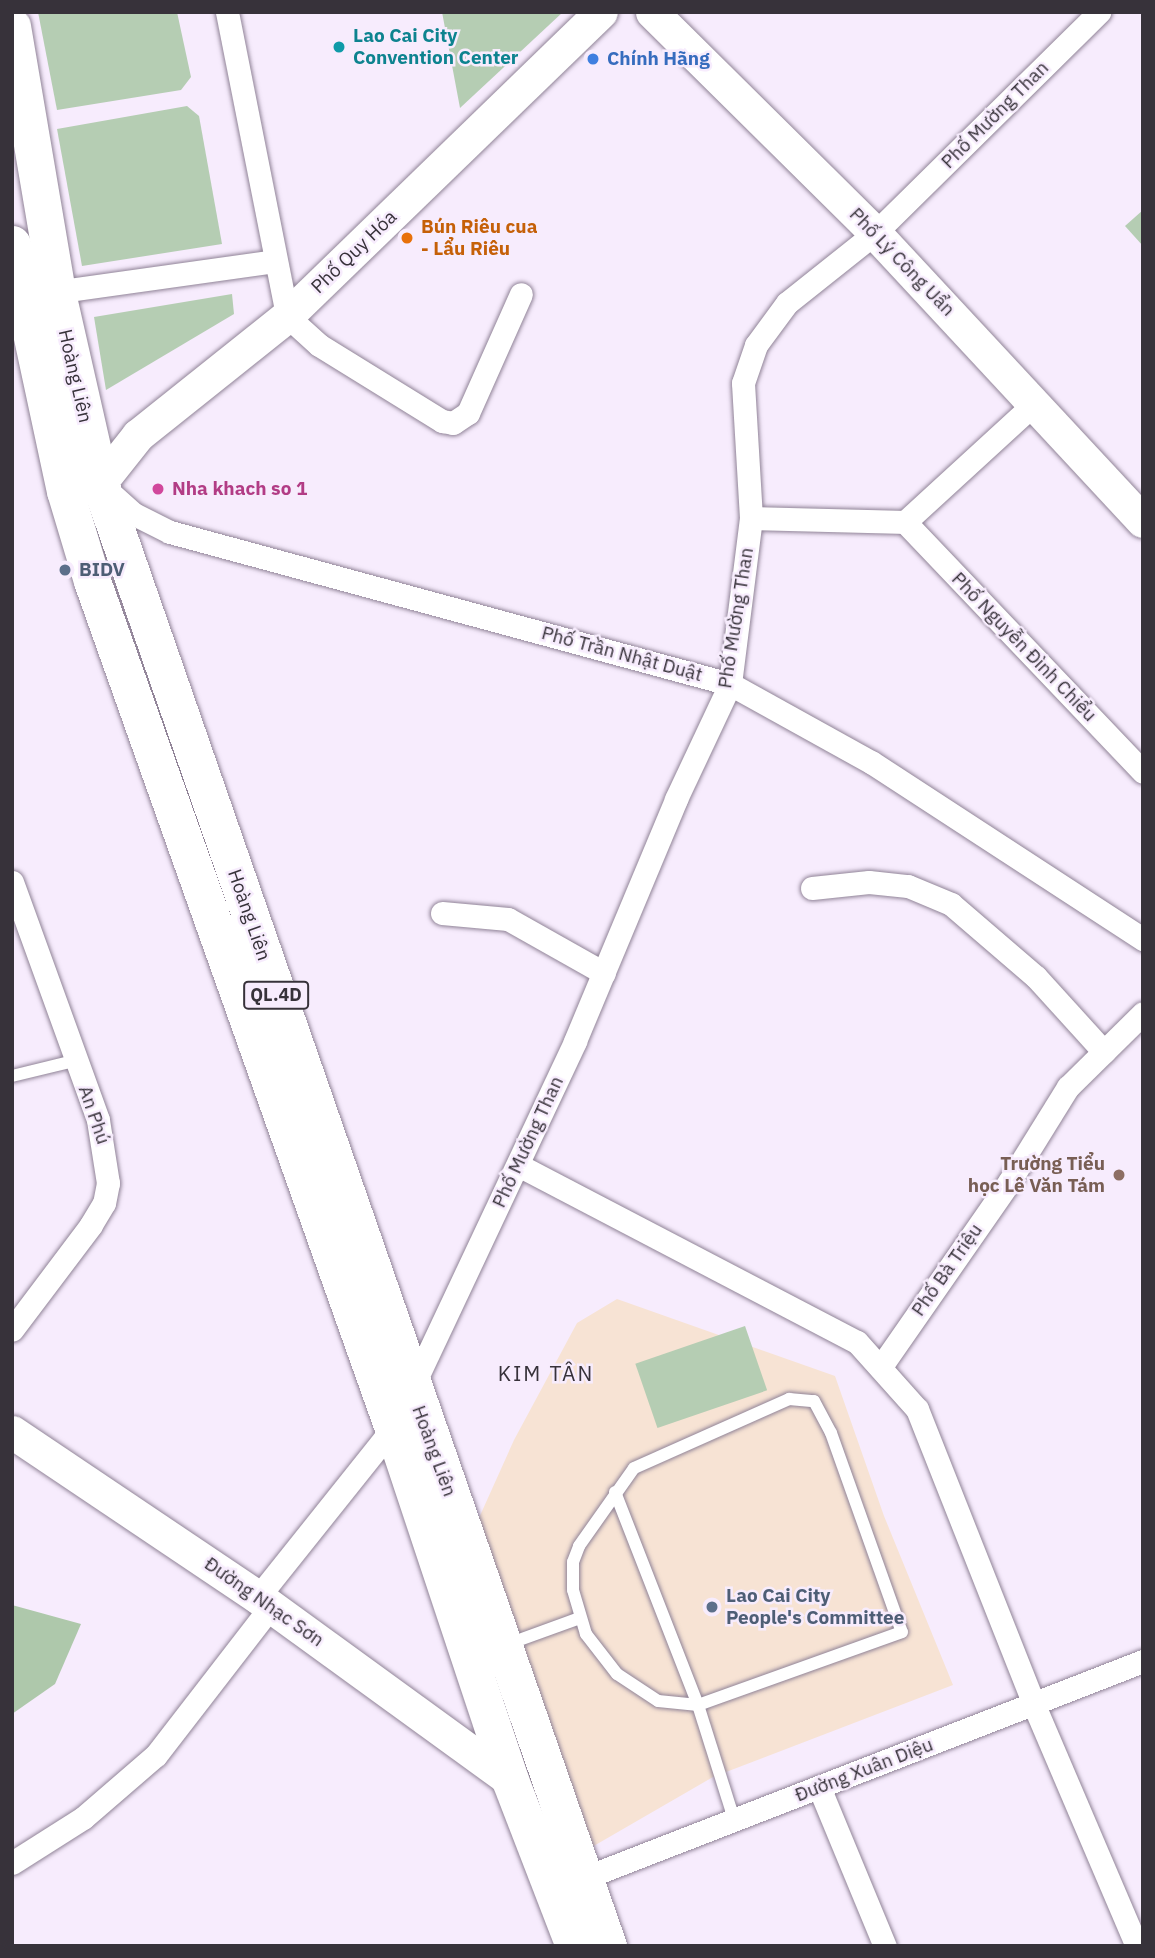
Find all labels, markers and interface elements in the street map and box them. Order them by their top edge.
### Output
place label: Lao Cai City Convention Center [353,25,518,69]
marker: Lao Cai City Convention Center [331,39,347,55]
place label: Chính Hãng [607,48,710,70]
marker: Chính Hãng [585,51,601,67]
street label: Phố Mường Than [937,57,1053,173]
street label: Phố Lý Công Uẩn [845,203,959,321]
street label: Phố Quy Hóa [307,206,401,298]
place label: Bún Riêu cua - Lẩu Riêu [421,216,537,260]
marker: Bún Riêu cua - Lẩu Riêu [399,230,415,246]
street label: Hoàng Liên [53,327,97,425]
place label: Nha khach so 1 [172,478,307,500]
marker: Nha khach so 1 [150,481,166,497]
street label: Phố Mường Than [714,546,758,690]
place label: BIDV [79,559,125,581]
marker: BIDV [57,562,73,578]
street label: Phố Nguyễn Đình Chiểu [947,568,1101,726]
street label: Phố Trần Nhật Duật [539,622,705,686]
street label: Hoàng Liên [223,866,275,964]
road number: QL.4D [243,980,309,1010]
street label: Phố Mường Than [488,1073,568,1211]
street label: An Phú [73,1083,115,1147]
place label: Trường Tiểu học Lê Văn Tám [968,1153,1105,1197]
marker: Trường Tiểu học Lê Văn Tám [1111,1167,1127,1183]
street label: Phố Bà Triệu [907,1219,987,1321]
district label: KIM TÂN [499,1360,593,1386]
street label: Hoàng Liên [407,1402,461,1500]
street label: Đường Nhạc Sơn [200,1552,328,1652]
place label: Lao Cai City People's Committee [726,1585,904,1629]
marker: Lao Cai City People's Committee [704,1599,720,1615]
street label: Đường Xuân Diệu [792,1733,936,1807]

